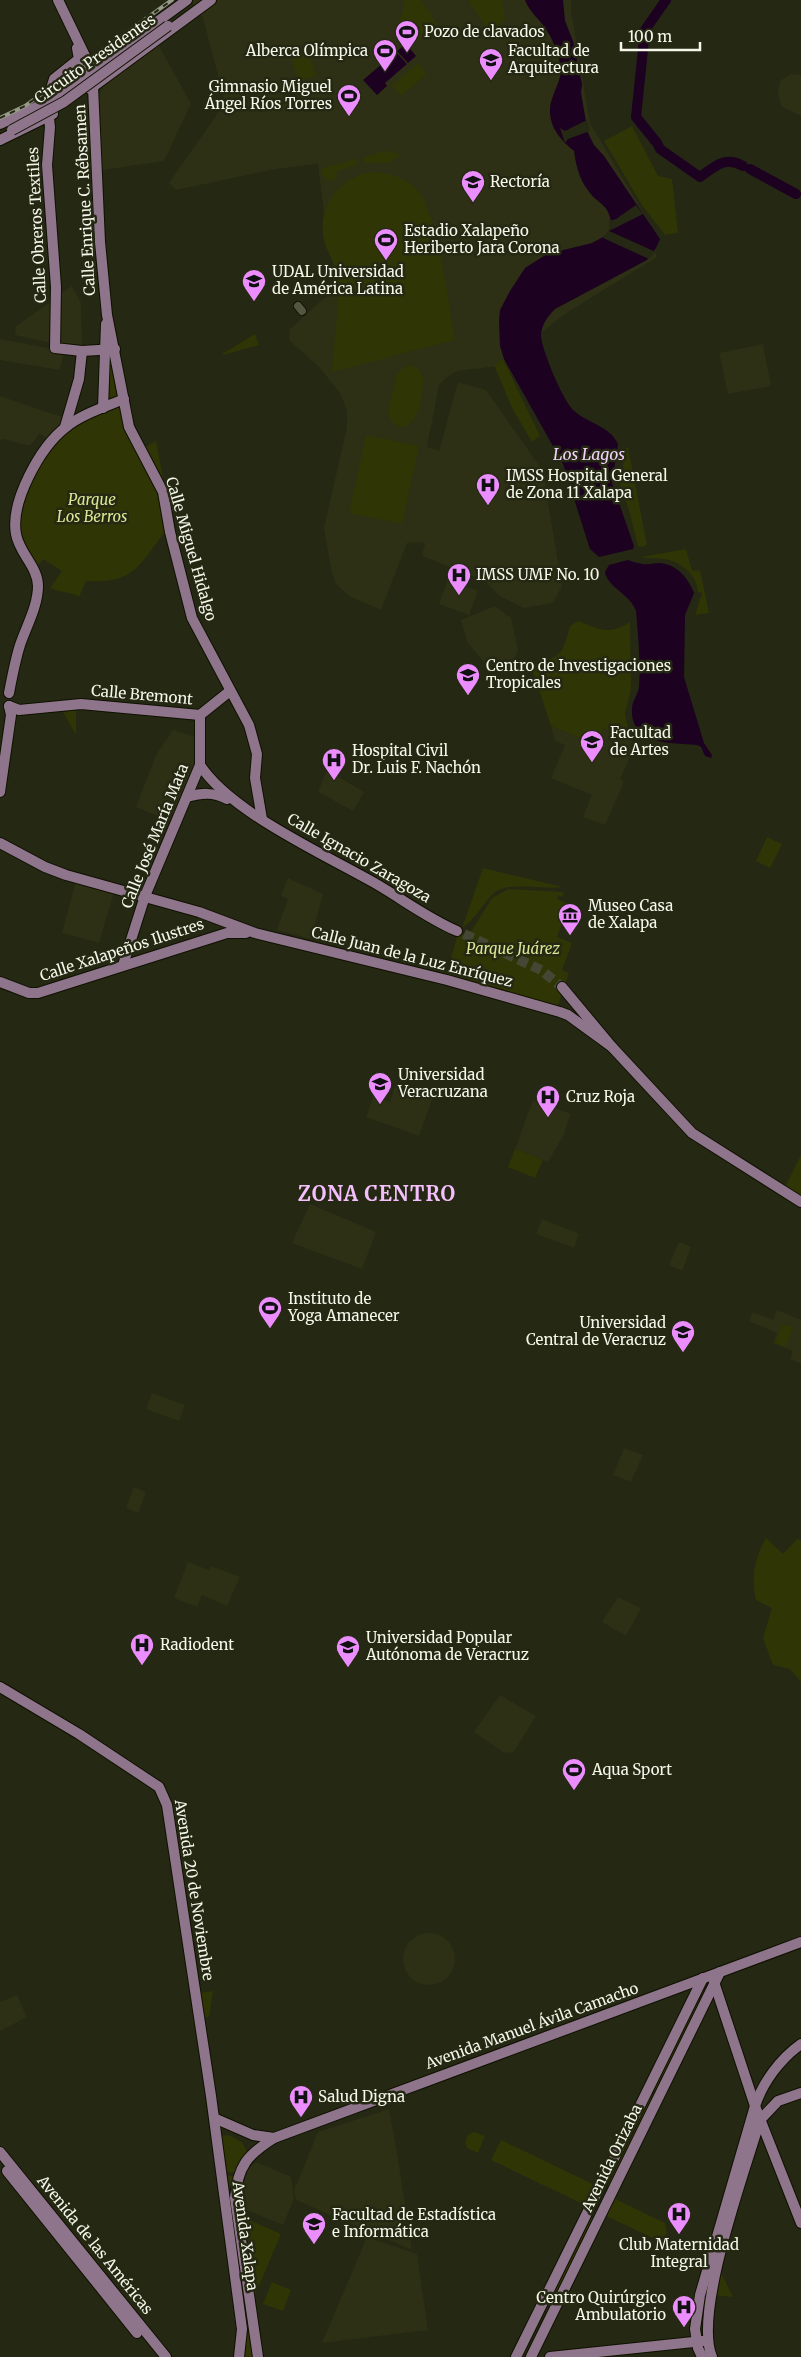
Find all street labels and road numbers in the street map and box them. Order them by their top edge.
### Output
street label: Circuito Presidentes [30,10,159,108]
street label: Calle Enrique C. Rébsamen [70,104,99,296]
street label: Calle Obreros Textiles [23,147,50,304]
street label: Calle Miguel Hidalgo [162,475,221,623]
street label: Calle Bremont [90,681,194,708]
street label: Calle José María Mata [117,761,192,911]
street label: Calle Ignacio Zaragoza [284,809,434,906]
street label: Calle Xalapeños Ilustres [37,914,206,985]
street label: Calle Juan de la Luz Enríquez [310,922,515,991]
street label: Avenida 20 de Noviembre [171,1797,218,1982]
street label: Avenida Manuel Ávila Camacho [421,1977,641,2073]
street label: Avenida Orizaba [577,2101,646,2216]
street label: Avenida de las Américas [33,2171,157,2318]
street label: Avenida Xalapa [228,2179,263,2292]

